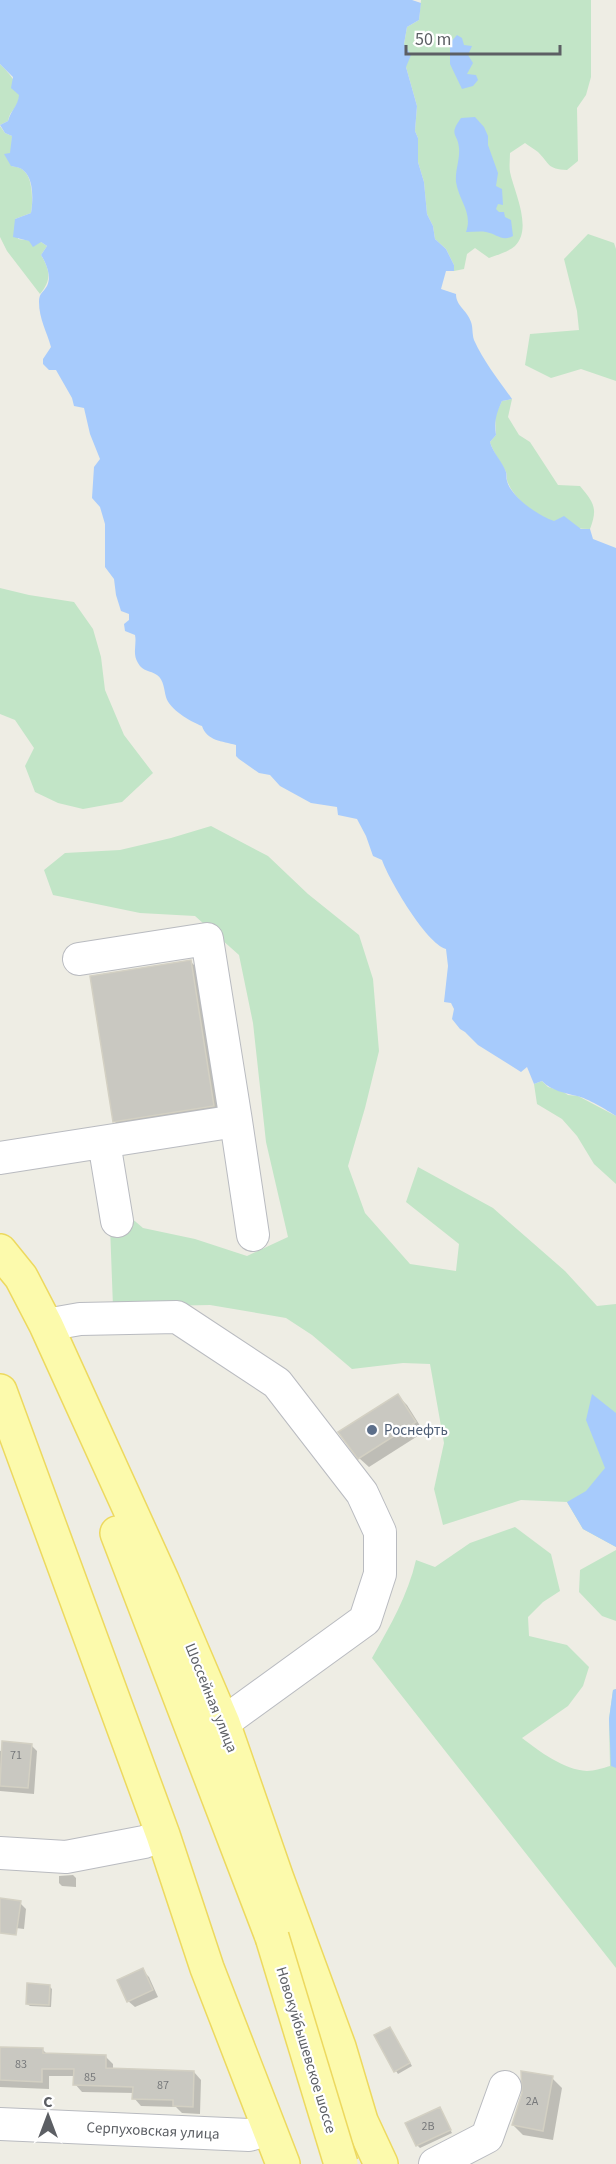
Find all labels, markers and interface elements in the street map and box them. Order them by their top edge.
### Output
scale bar [406,18,560,56]
text: 50 m [415,27,451,52]
place label: Роснефть [384,1420,448,1441]
marker: Роснефть [365,1423,379,1437]
street label: Шоссейная улица [179,1640,243,1756]
house number: 71 [10,1747,22,1764]
street label: Новокуйбышевское шоссе [271,1964,341,2136]
house number: 83 [15,2056,27,2073]
house number: 85 [84,2069,96,2086]
house number: 87 [157,2077,169,2094]
north arrow [18,2086,78,2146]
text: С [43,2091,53,2113]
house number: 2А [526,2093,539,2110]
street label: Серпуховская улица [86,2117,220,2145]
house number: 2В [421,2118,435,2135]

